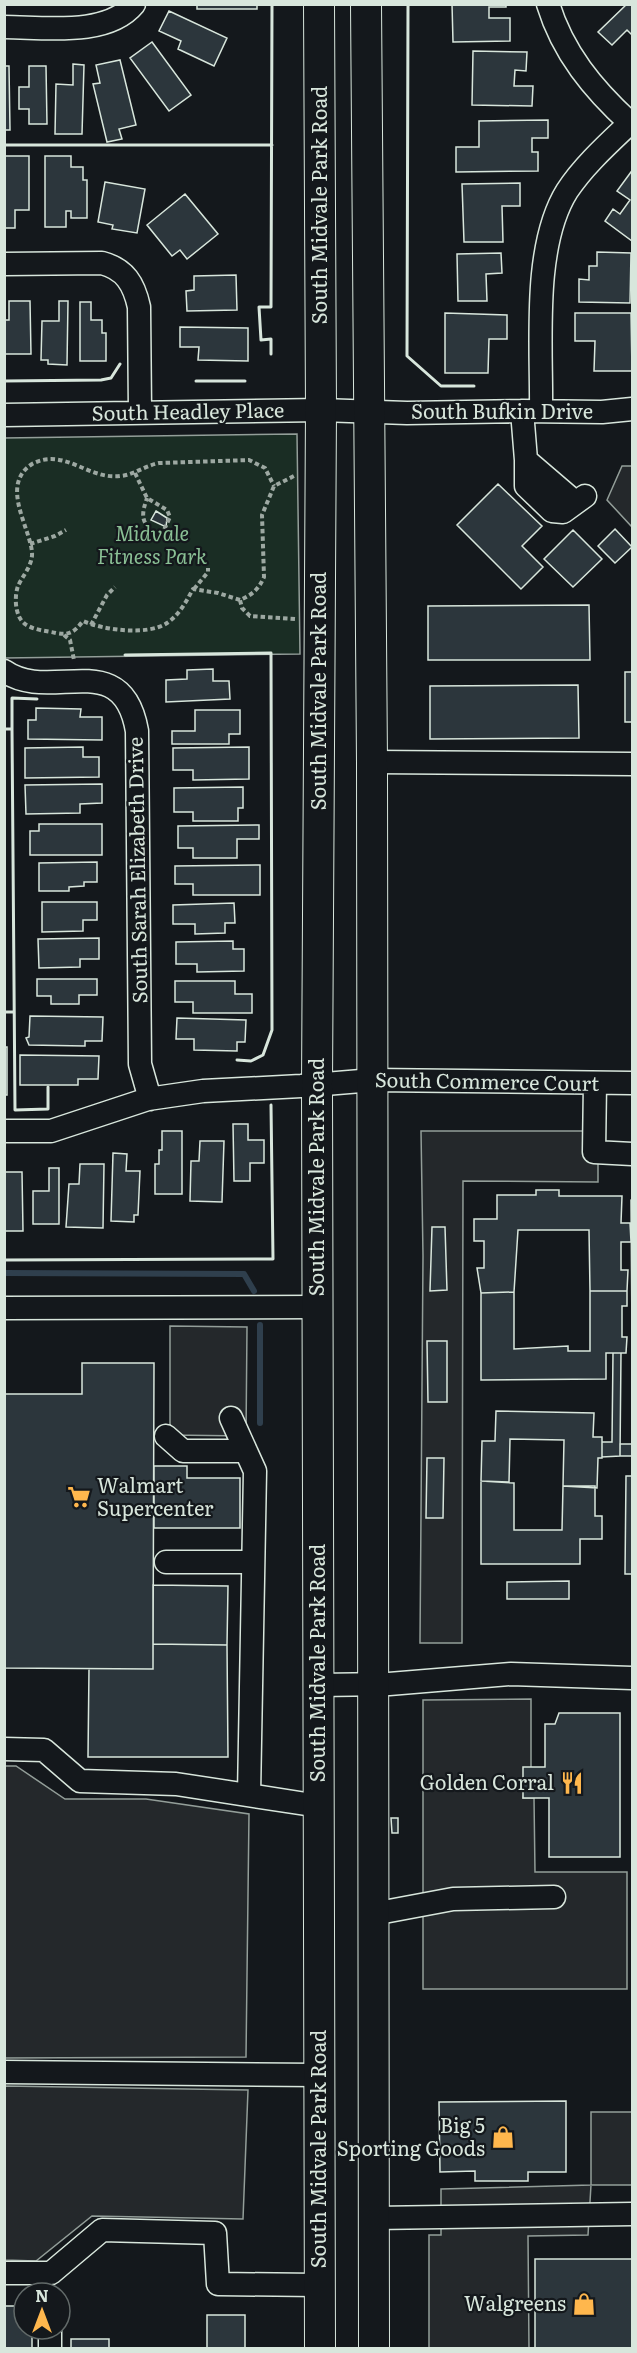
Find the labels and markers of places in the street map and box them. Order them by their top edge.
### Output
place label: Walmart Supercenter [97,1469,214,1522]
supermarket icon: Walmart Supercenter [66,1484,92,1510]
place label: Golden Corral [420,1766,554,1796]
restaurant icon: Golden Corral [559,1770,585,1796]
place label: Big 5 Sporting Goods [337,2109,485,2162]
shop icon: Big 5 Sporting Goods [490,2124,516,2150]
place label: Walgreens [464,2287,566,2317]
shop icon: Walgreens [571,2291,597,2317]

